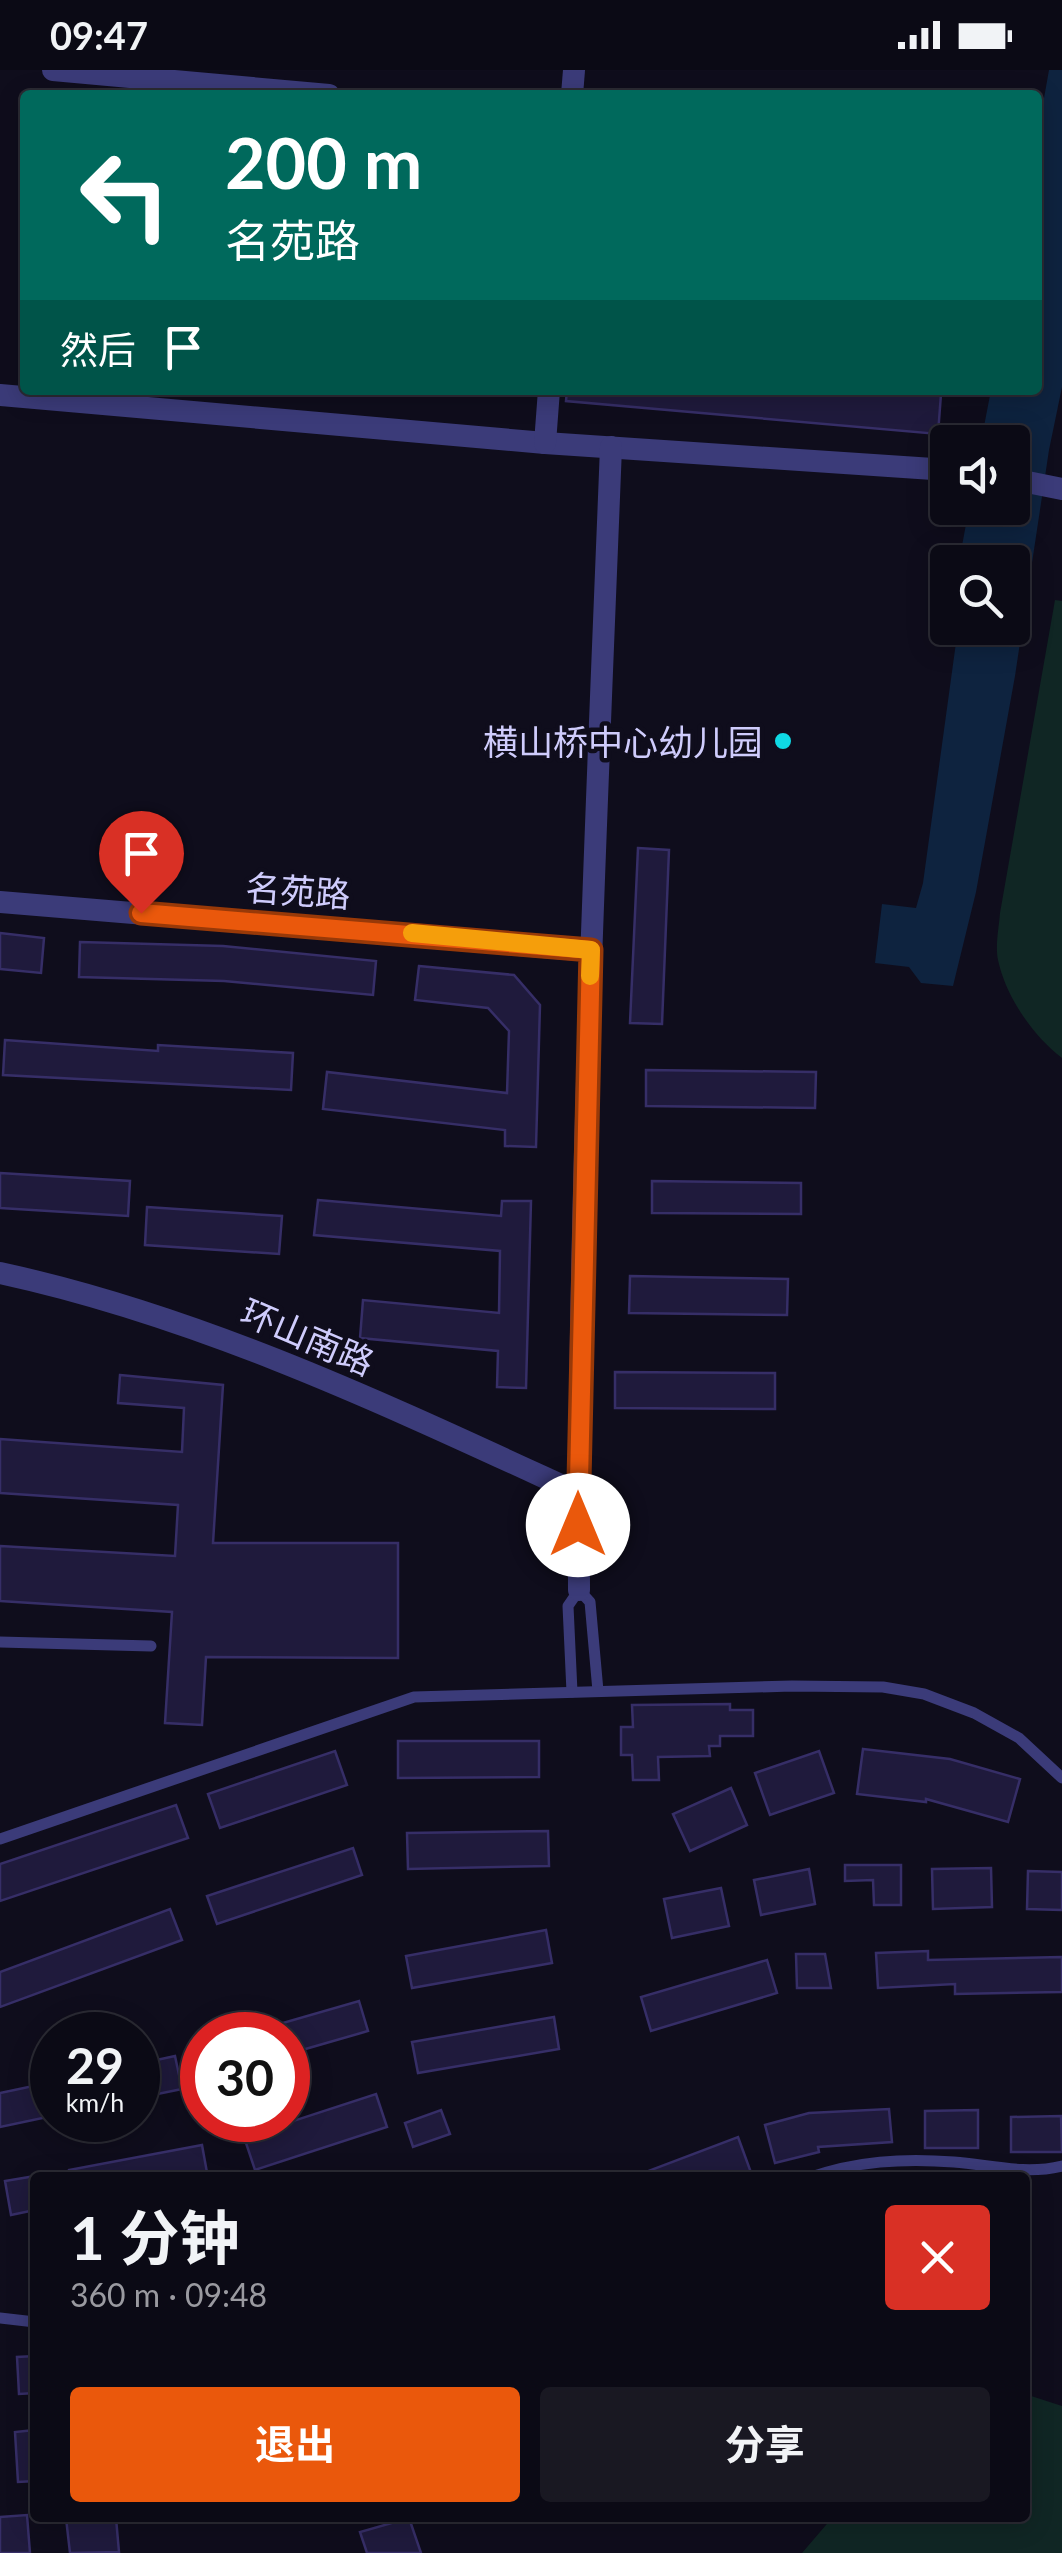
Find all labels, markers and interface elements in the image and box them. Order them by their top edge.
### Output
text: 09:47 [50,12,148,58]
text: 200 m [225,120,422,204]
icon: left [60,130,190,260]
text: 名苑路 [225,213,360,267]
icon: arrive [156,320,211,375]
text: 然后 [60,326,136,372]
map controls [930,425,1030,645]
button: sound [930,425,1030,525]
button: search [930,545,1030,645]
place label: 横山桥中心幼儿园 [483,720,763,762]
marker: 横山桥中心幼儿园 [772,730,794,752]
pin [99,811,184,914]
icon: arrive [114,826,169,881]
street label: 名苑路 [244,865,352,915]
street label: 环山南路 [235,1289,381,1383]
position arrow [526,1473,630,1577]
speed limit sign: 30 [180,2012,310,2142]
text: 29 [66,2035,124,2095]
text: km/h [66,2087,124,2117]
text: 1 分钟 [70,2201,239,2273]
button: close [885,2205,990,2310]
text: 360 m · 09:48 [70,2275,267,2314]
button: 退出 [70,2387,520,2502]
button: 分享 [540,2387,990,2502]

